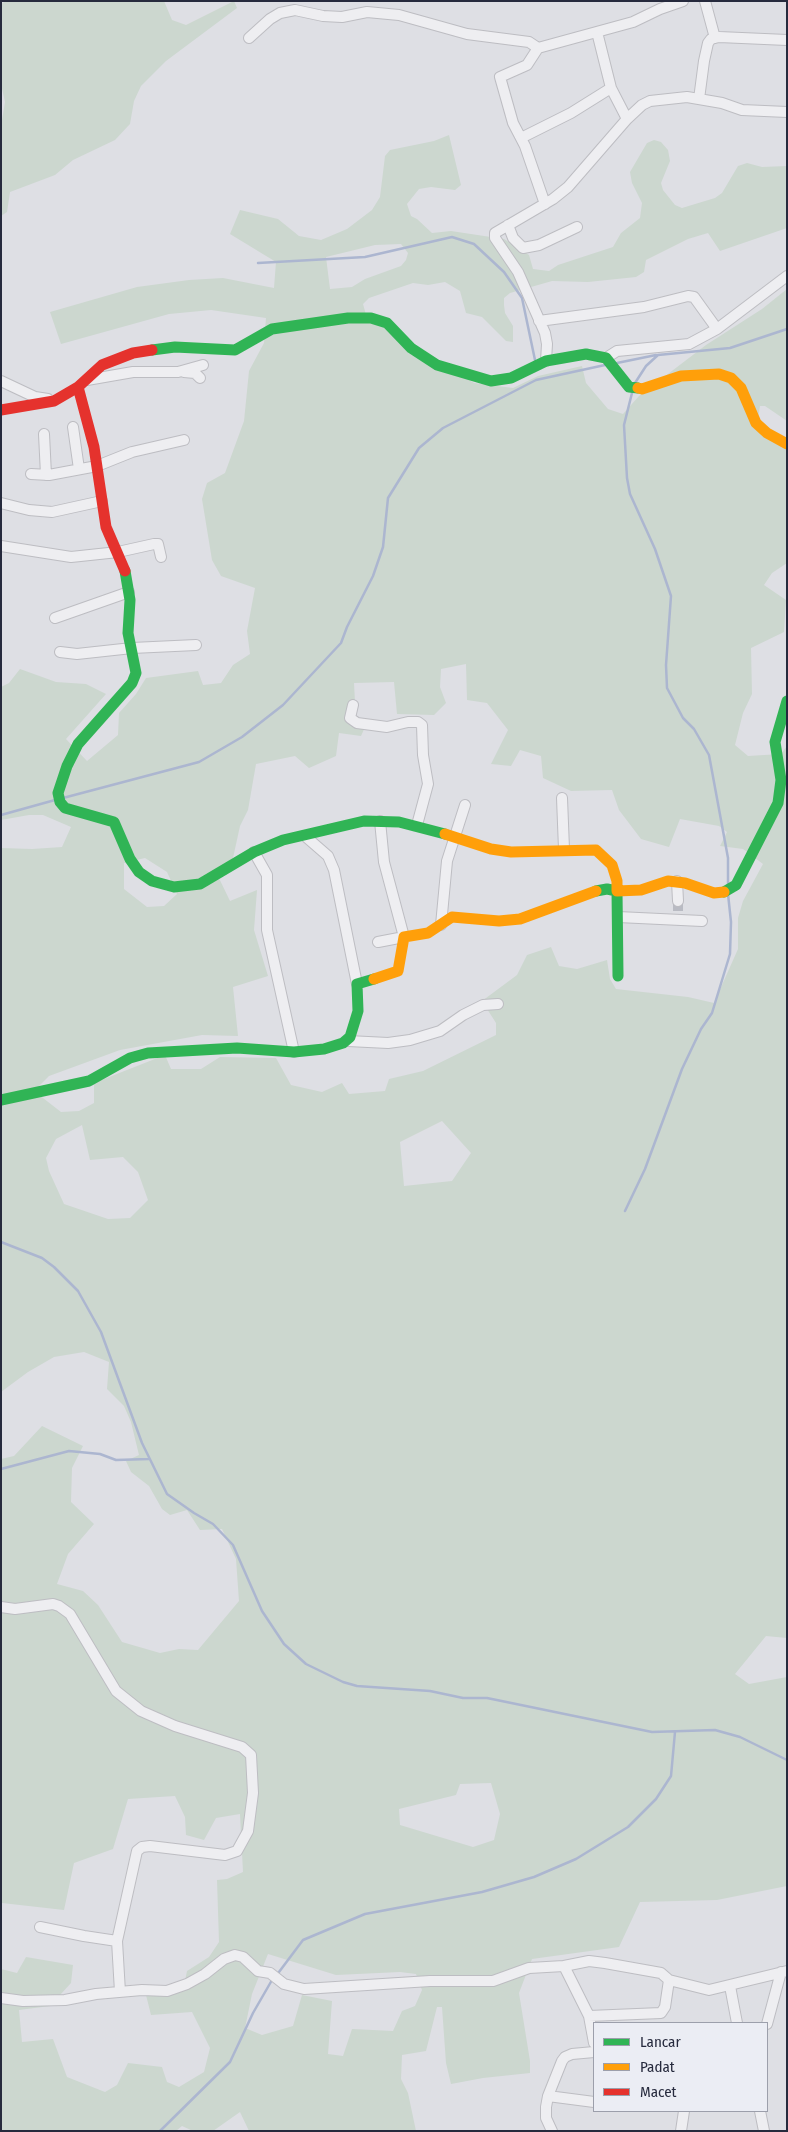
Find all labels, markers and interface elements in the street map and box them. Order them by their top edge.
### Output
legend [593,2022,768,2112]
text: Lancar [640,2033,681,2051]
text: Padat [640,2058,675,2076]
text: Macet [640,2083,676,2101]

